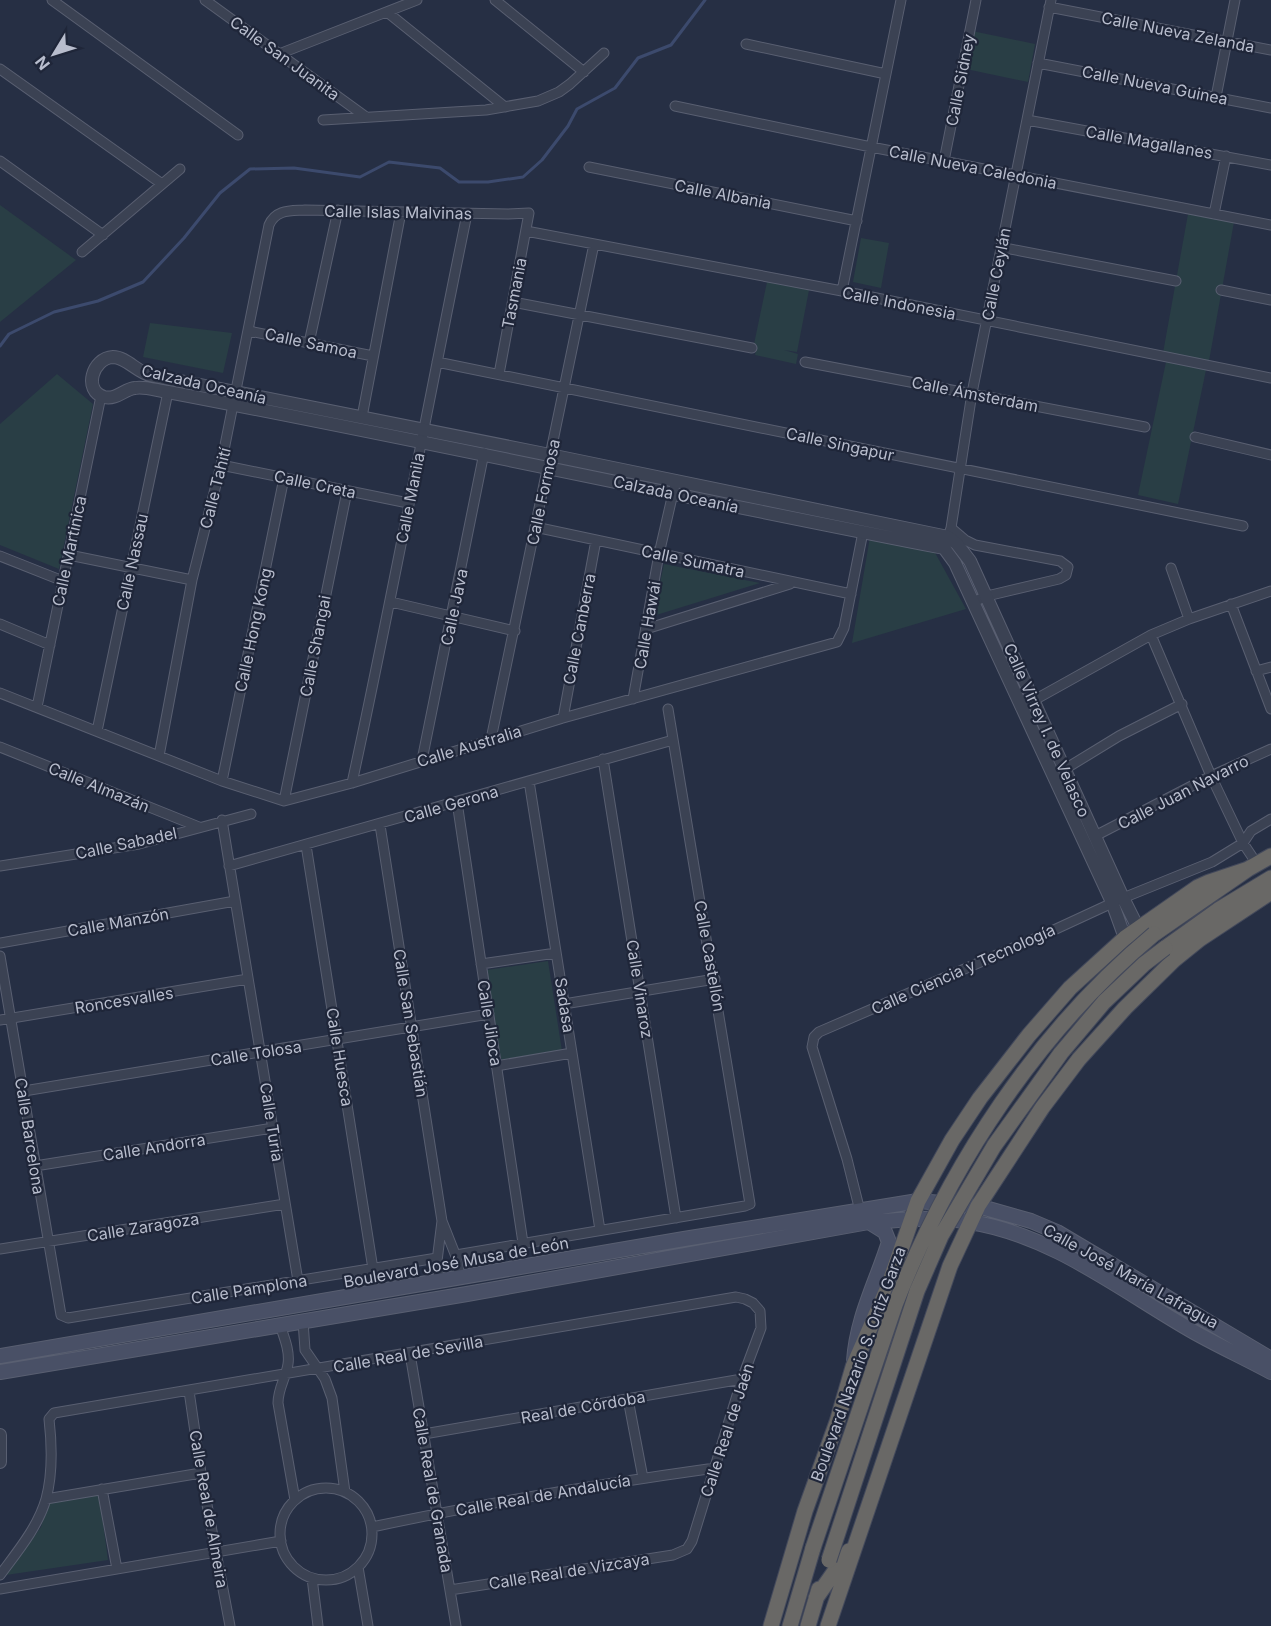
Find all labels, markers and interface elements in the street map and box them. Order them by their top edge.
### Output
street label: Calle Nueva Zelanda [1100,7,1256,57]
street label: Calle San Juanita [226,12,344,104]
north arrow [24,24,84,84]
street label: Calle Sidney [941,32,979,128]
text: N [31,52,54,74]
street label: Calle Nueva Guinea [1080,61,1230,109]
street label: Calle Magallanes [1084,121,1214,163]
street label: Calle Nueva Caledonia [887,141,1059,193]
street label: Calle Albania [673,175,773,213]
street label: Calle Islas Malvinas [324,201,472,223]
street label: Calle Ceylán [977,226,1015,322]
street label: Tasmania [497,256,531,330]
street label: Calle Indonesia [840,282,958,324]
street label: Calle Samoa [263,323,359,363]
street label: Calzada Oceanía [139,360,269,408]
street label: Calle Ámsterdam [910,372,1040,416]
street label: Calle Singapur [784,423,896,465]
street label: Calle Formosa [522,437,564,547]
street label: Calle Tahití [195,445,235,531]
street label: Calle Manila [391,451,429,545]
street label: Calle Creta [272,466,358,502]
street label: Calzada Oceanía [611,471,741,517]
street label: Calle Martinica [48,494,90,608]
street label: Calle Nassau [112,512,152,612]
street label: Calle Sumatra [639,540,747,582]
street label: Calle Hong Kong [230,566,276,694]
street label: Calle Java [436,567,472,647]
street label: Calle Canberra [558,572,600,686]
street label: Calle Hawái [629,579,665,671]
street label: Calle Shangai [295,593,335,699]
street label: Calle Virrey I. de Velasco [1000,640,1094,820]
street label: Calle Australia [414,721,524,771]
street label: Calle Juan Navarro [1114,750,1252,834]
street label: Calle Almazán [45,758,153,816]
street label: Calle Gerona [401,781,501,827]
street label: Calle Sabadel [73,822,179,864]
street label: Calle Castellón [690,899,730,1013]
street label: Calle Manzón [66,903,170,941]
street label: Calle Ciencia y Tecnología [868,919,1058,1019]
street label: Calle Vinaroz [622,938,658,1040]
street label: Calle San Sebastián [389,947,433,1099]
street label: Sadasa [551,976,579,1034]
street label: Calle Jiloca [473,978,507,1068]
street label: Roncesvalles [73,982,175,1018]
street label: Calle Huesca [322,1006,358,1108]
street label: Calle Tolosa [209,1036,303,1070]
street label: Calle Barcelona [11,1076,49,1196]
street label: Calle Turia [256,1081,288,1163]
street label: Calle Andorra [101,1129,207,1165]
street label: Calle Zaragoza [85,1208,201,1246]
street label: Calle José María Lafragua [1040,1219,1222,1333]
street label: Boulevard José Musa de León [342,1232,570,1292]
street label: Boulevard Nazario S. Ortiz Garza [806,1244,910,1484]
street label: Calle Pamplona [190,1270,308,1308]
street label: Calle Real de Sevilla [332,1331,484,1377]
street label: Calle Real de Jaén [696,1360,758,1500]
street label: Real de Córdoba [519,1386,647,1428]
street label: Calle Real de Granada [409,1406,457,1574]
street label: Calle Real de Almeira [185,1429,233,1589]
street label: Calle Real de Andalucía [454,1470,632,1520]
street label: Calle Real de Vizcaya [487,1548,651,1594]

